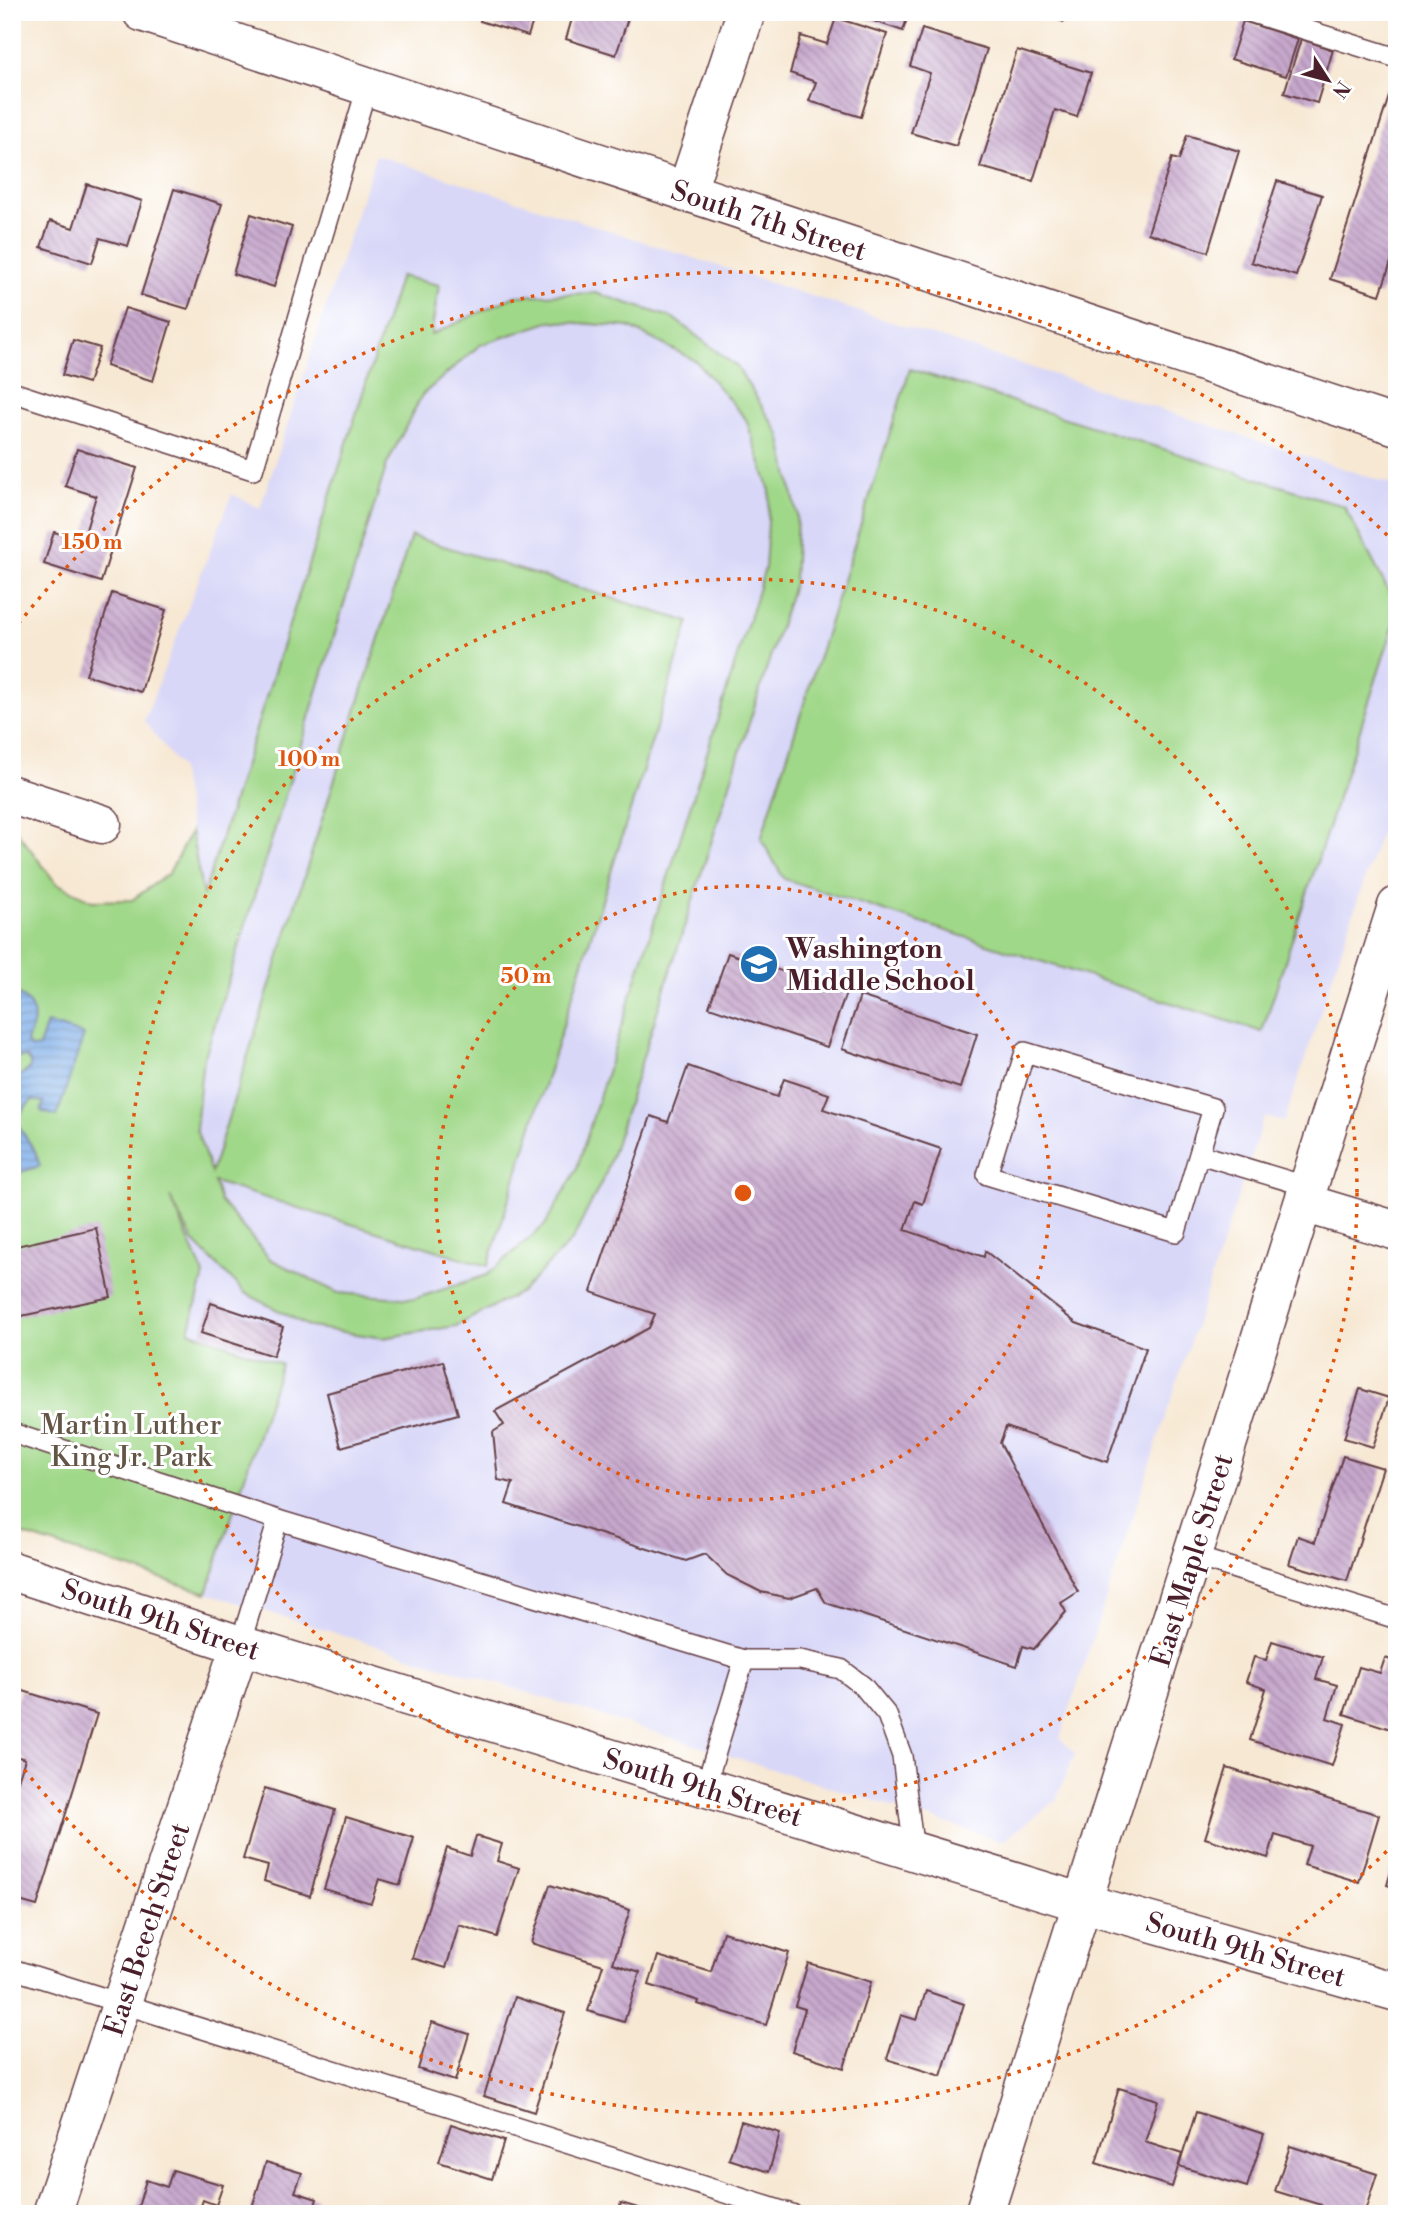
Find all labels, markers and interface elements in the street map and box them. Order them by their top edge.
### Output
north arrow [1294,46,1364,116]
text: N [1327,76,1355,103]
street label: South 7th Street [666,173,871,270]
text: 150 m [62,530,122,556]
text: 100 m [278,747,340,773]
place label: Washington Middle School [785,932,975,999]
school or university icon: Washington Middle School [738,943,780,985]
text: 50 m [501,964,551,990]
centre of rings [731,1181,755,1205]
park label: Martin Luther King Jr. Park [40,1408,222,1475]
street label: East Maple Street [1143,1450,1242,1671]
street label: South 9th Street [57,1572,264,1669]
street label: South 9th Street [599,1742,806,1835]
street label: East Beech Street [96,1818,198,2040]
street label: South 9th Street [1142,1905,1350,1996]

